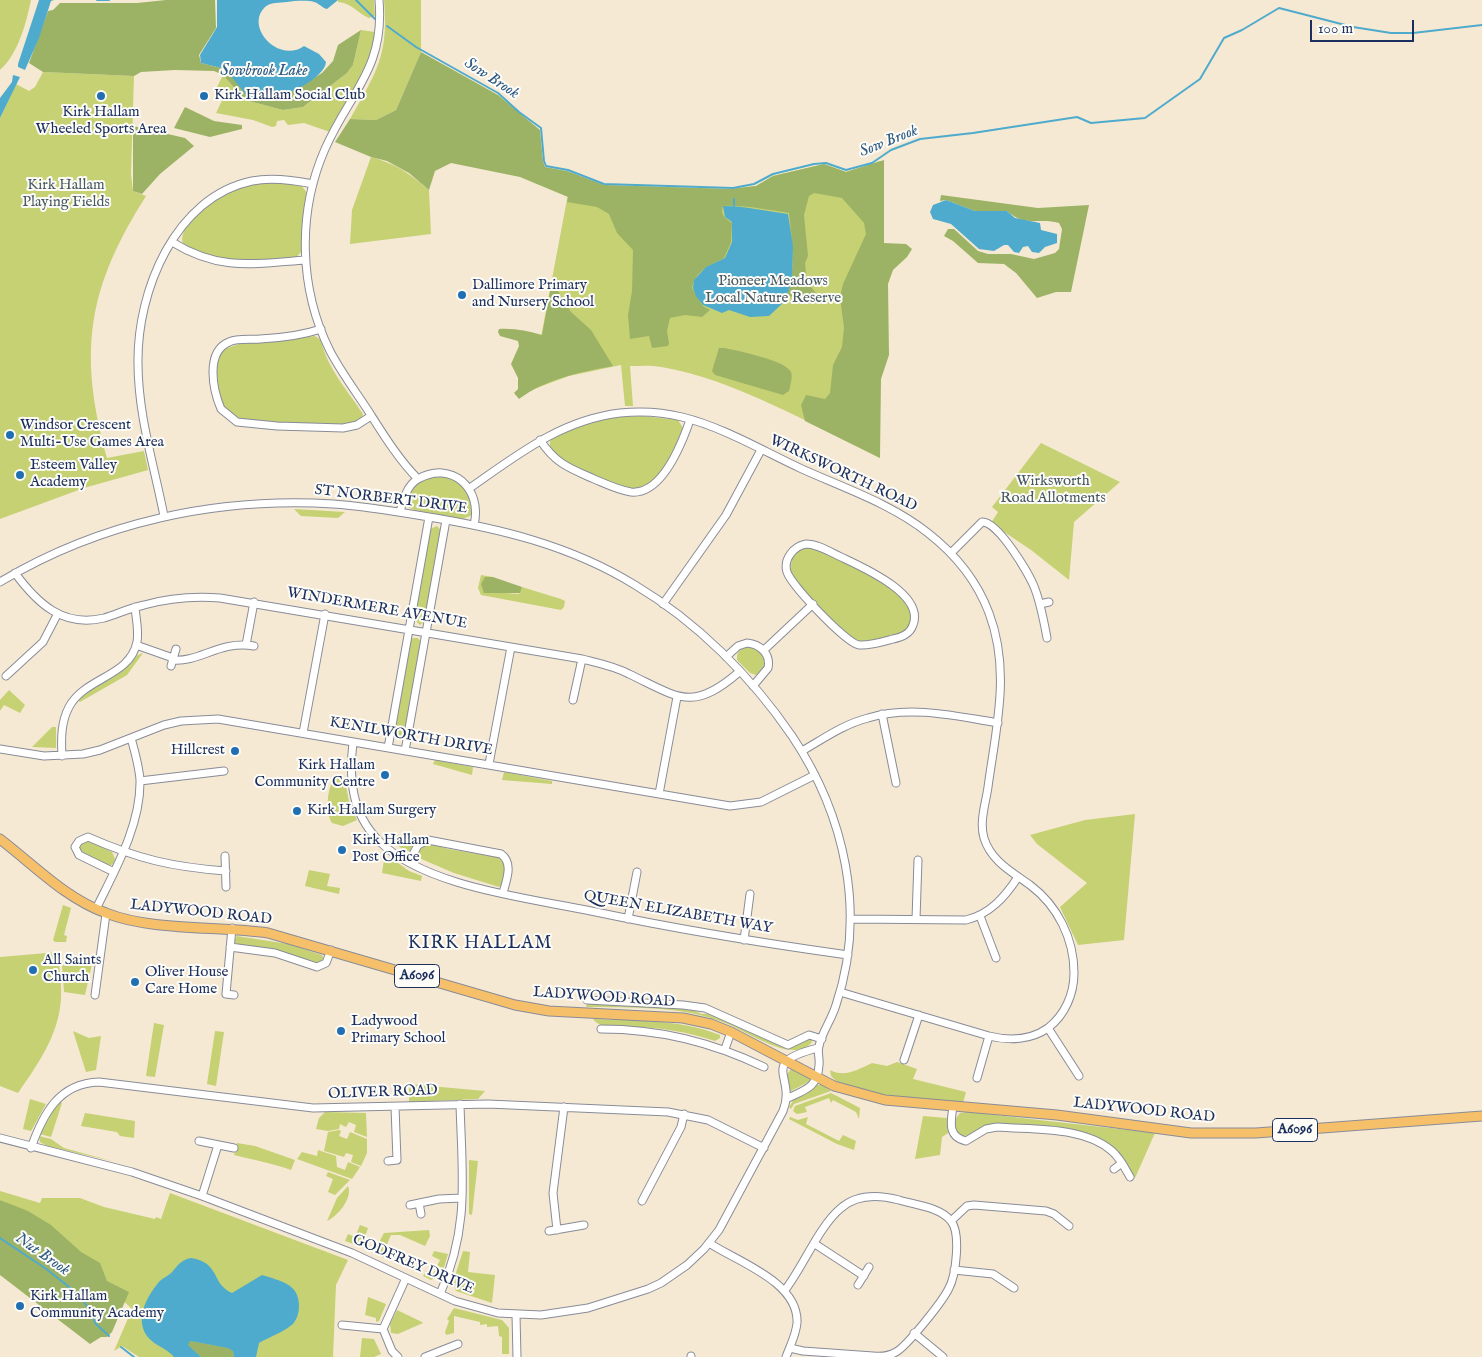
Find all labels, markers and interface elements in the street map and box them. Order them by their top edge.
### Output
scale bar [1312,10,1416,42]
text: 100 m [1318,19,1353,38]
water label: Sow Brook [460,54,522,104]
water label: Sowbrook Lake [220,62,308,82]
place label: Kirk Hallam Social Club [214,87,365,105]
marker: Kirk Hallam Wheeled Sports Area [95,90,107,102]
marker: Kirk Hallam Social Club [198,90,210,102]
place label: Kirk Hallam Wheeled Sports Area [36,104,166,139]
water label: Sow Brook [857,122,921,162]
park label: Kirk Hallam Playing Fields [22,177,110,212]
park label: Pioneer Meadows Local Nature Reserve [705,273,841,308]
place label: Dallimore Primary and Nursery School [472,277,594,312]
marker: Dallimore Primary and Nursery School [456,289,468,301]
place label: Windsor Crescent Multi-Use Games Area [20,417,164,452]
marker: Windsor Crescent Multi-Use Games Area [4,429,16,441]
street label: WIRKSWORTH ROAD [766,432,920,516]
place label: Esteem Valley Academy [30,457,117,492]
marker: Esteem Valley Academy [14,469,26,481]
park label: Wirksworth Road Allotments [1000,473,1106,508]
street label: ST NORBERT DRIVE [314,482,468,518]
street label: WINDERMERE AVENUE [286,584,468,634]
street label: KENILWORTH DRIVE [328,714,494,760]
place label: Hillcrest [171,742,225,760]
marker: Hillcrest [229,745,241,757]
place label: Kirk Hallam Community Centre [254,757,375,792]
marker: Kirk Hallam Community Centre [379,769,391,781]
place label: Kirk Hallam Surgery [307,802,436,820]
marker: Kirk Hallam Surgery [291,805,303,817]
place label: Kirk Hallam Post Office [352,832,429,867]
marker: Kirk Hallam Post Office [336,844,348,856]
street label: QUEEN ELIZABETH WAY [582,888,774,938]
street label: LADYWOOD ROAD [129,897,273,929]
district label: KIRK HALLAM [406,933,554,955]
place label: All Saints Church [43,952,101,987]
marker: All Saints Church [27,964,39,976]
place label: Oliver House Care Home [145,964,228,999]
road number: A6096 [394,964,440,988]
marker: Oliver House Care Home [129,976,141,988]
street label: LADYWOOD ROAD [532,984,676,1012]
place label: Ladywood Primary School [351,1013,446,1048]
marker: Ladywood Primary School [335,1025,347,1037]
street label: OLIVER ROAD [328,1082,438,1104]
street label: LADYWOOD ROAD [1072,1095,1216,1127]
road number: A6096 [1272,1118,1318,1142]
water label: Nut Brook [11,1229,73,1281]
street label: GODFREY DRIVE [349,1231,477,1299]
place label: Kirk Hallam Community Academy [30,1288,164,1323]
marker: Kirk Hallam Community Academy [14,1300,26,1312]

